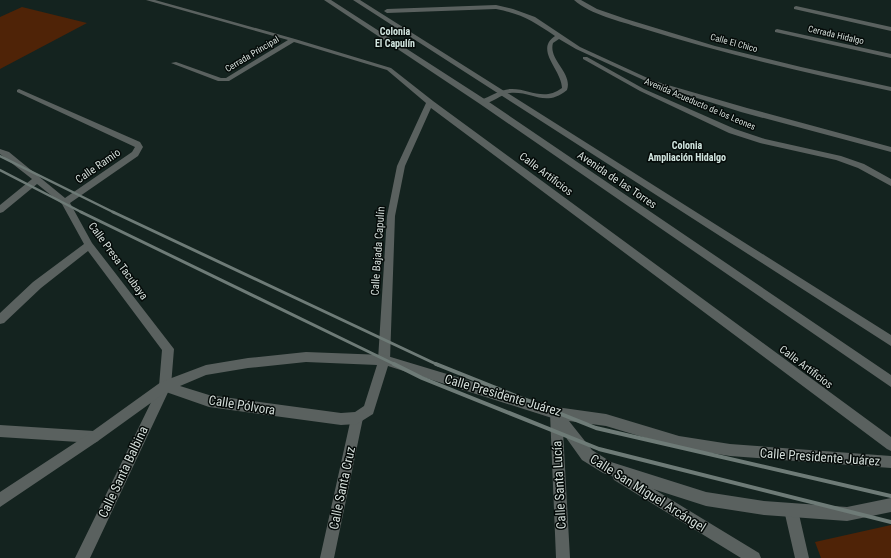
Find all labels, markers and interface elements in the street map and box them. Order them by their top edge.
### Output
street label: Cerrada Hidalgo [807,24,865,46]
district label: Colonia El Capulín [375,26,415,49]
street label: Calle El Chico [709,32,759,54]
street label: Cerrada Principal [223,34,281,74]
street label: Avenida Acueducto de los Leones [643,76,757,132]
district label: Colonia Ampliación Hidalgo [648,140,726,163]
street label: Calle Ramio [73,146,123,186]
street label: Avenida de las Torres [575,149,659,211]
street label: Calle Artificios [517,150,575,198]
street label: Calle Bajada Capulín [368,206,388,296]
street label: Calle Presa Tacubaya [86,220,150,302]
street label: Calle Artificios [777,343,835,391]
street label: Calle Presidente Juárez [443,371,563,419]
street label: Calle Pólvora [208,392,276,418]
street label: Calle Santa Balbina [95,424,151,520]
street label: Calle Santa Lucía [549,440,569,530]
street label: Calle Santa Cruz [326,445,358,531]
street label: Calle Presidente Juárez [759,445,881,469]
street label: Calle San Miguel Arcángel [587,451,709,535]

